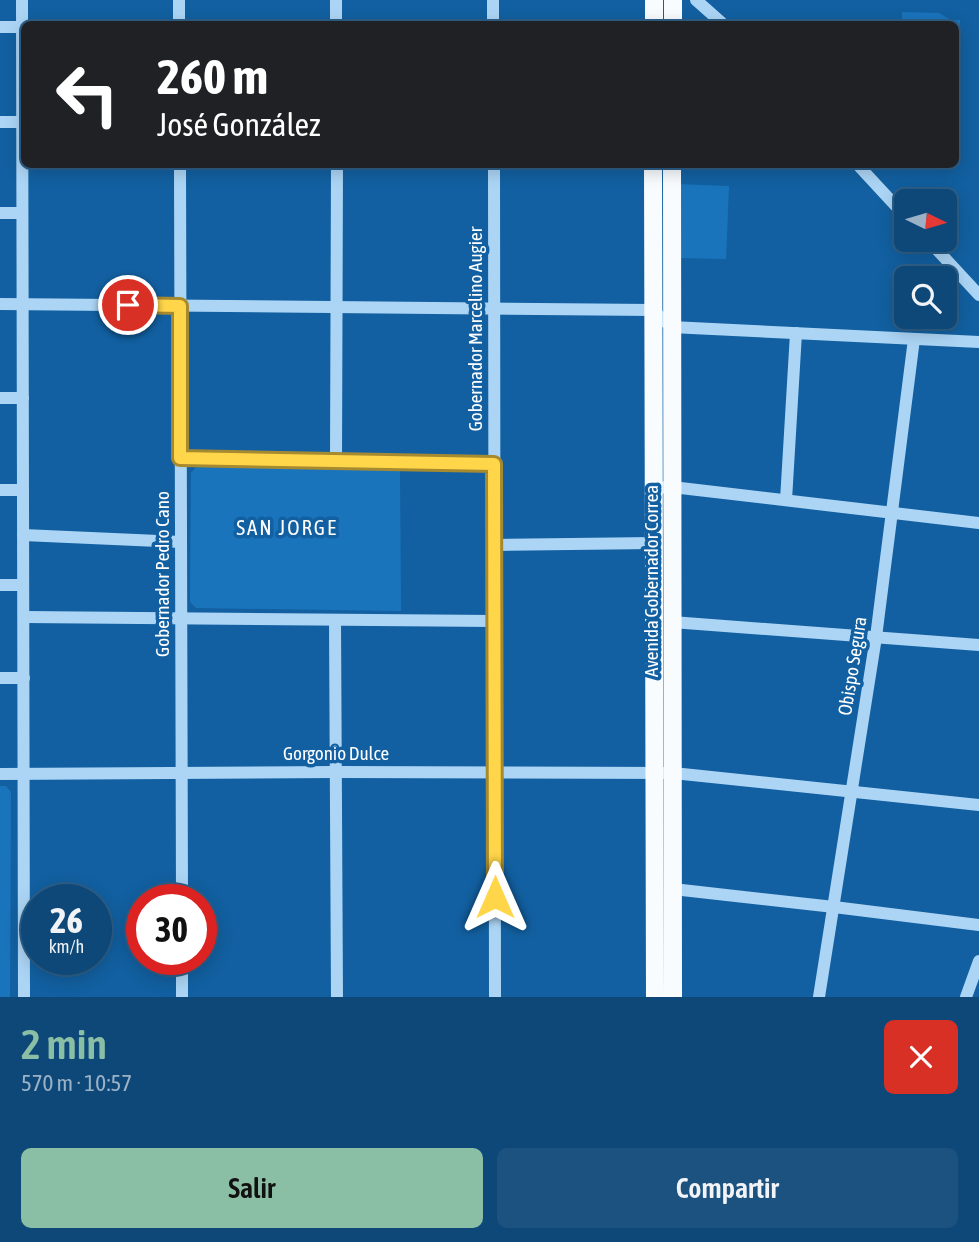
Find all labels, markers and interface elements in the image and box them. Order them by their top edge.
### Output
text: 260 m [157,48,268,104]
icon: left [42,49,133,140]
text: José González [157,106,321,143]
north arrow [894,189,957,252]
map controls [894,189,957,329]
street label: Gobernador Marcelino Augier [464,226,486,431]
button: search [894,266,957,329]
pin [98,275,158,335]
icon: arrive [109,286,147,324]
street label: Avenida Gobernador Correa [640,485,662,677]
street label: Gobernador Pedro Cano [151,491,173,657]
district label: SAN JORGE [236,515,338,539]
street label: Obispo Segura [833,615,871,717]
street label: Gorgonio Dulce [283,742,389,764]
position arrow [458,860,532,934]
speed limit sign: 30 [126,884,217,975]
text: 26 [50,900,83,940]
text: km/h [49,936,84,957]
text: 2 min [21,1020,107,1068]
button: close [884,1020,958,1094]
text: 570 m · 10:57 [21,1070,132,1096]
button: Salir [21,1148,483,1228]
button: Compartir [497,1148,958,1228]

